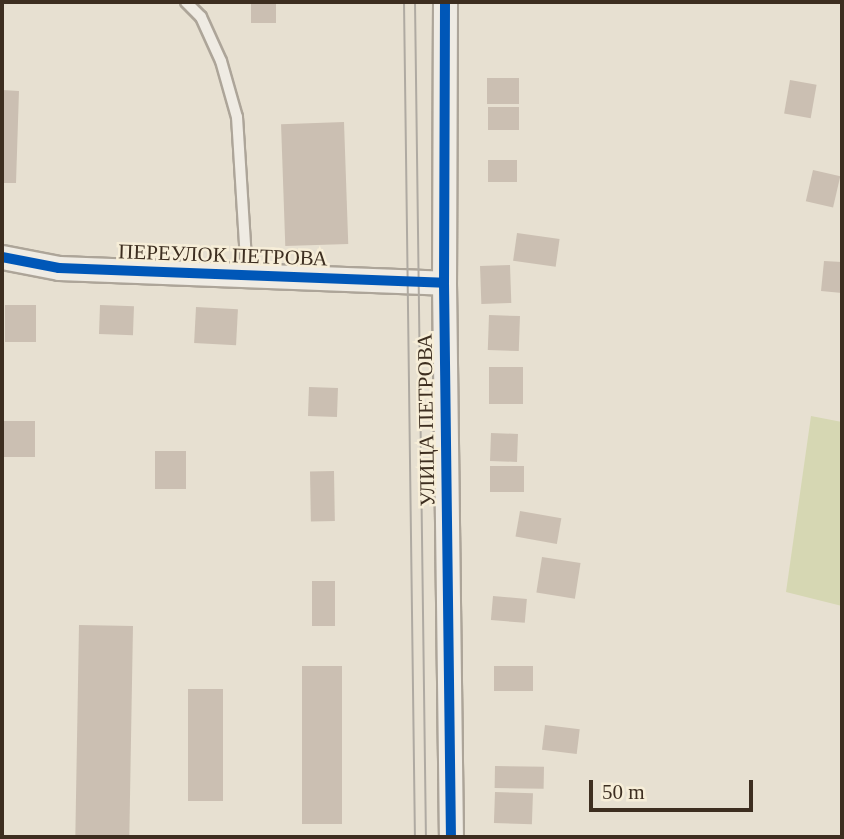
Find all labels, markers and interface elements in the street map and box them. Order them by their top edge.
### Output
street label: ПЕРЕУЛОК ПЕТРОВА [118,239,328,271]
street label: УЛИЦА ПЕТРОВА [412,333,440,507]
scale bar [592,766,756,810]
text: 50 m [602,780,645,804]

